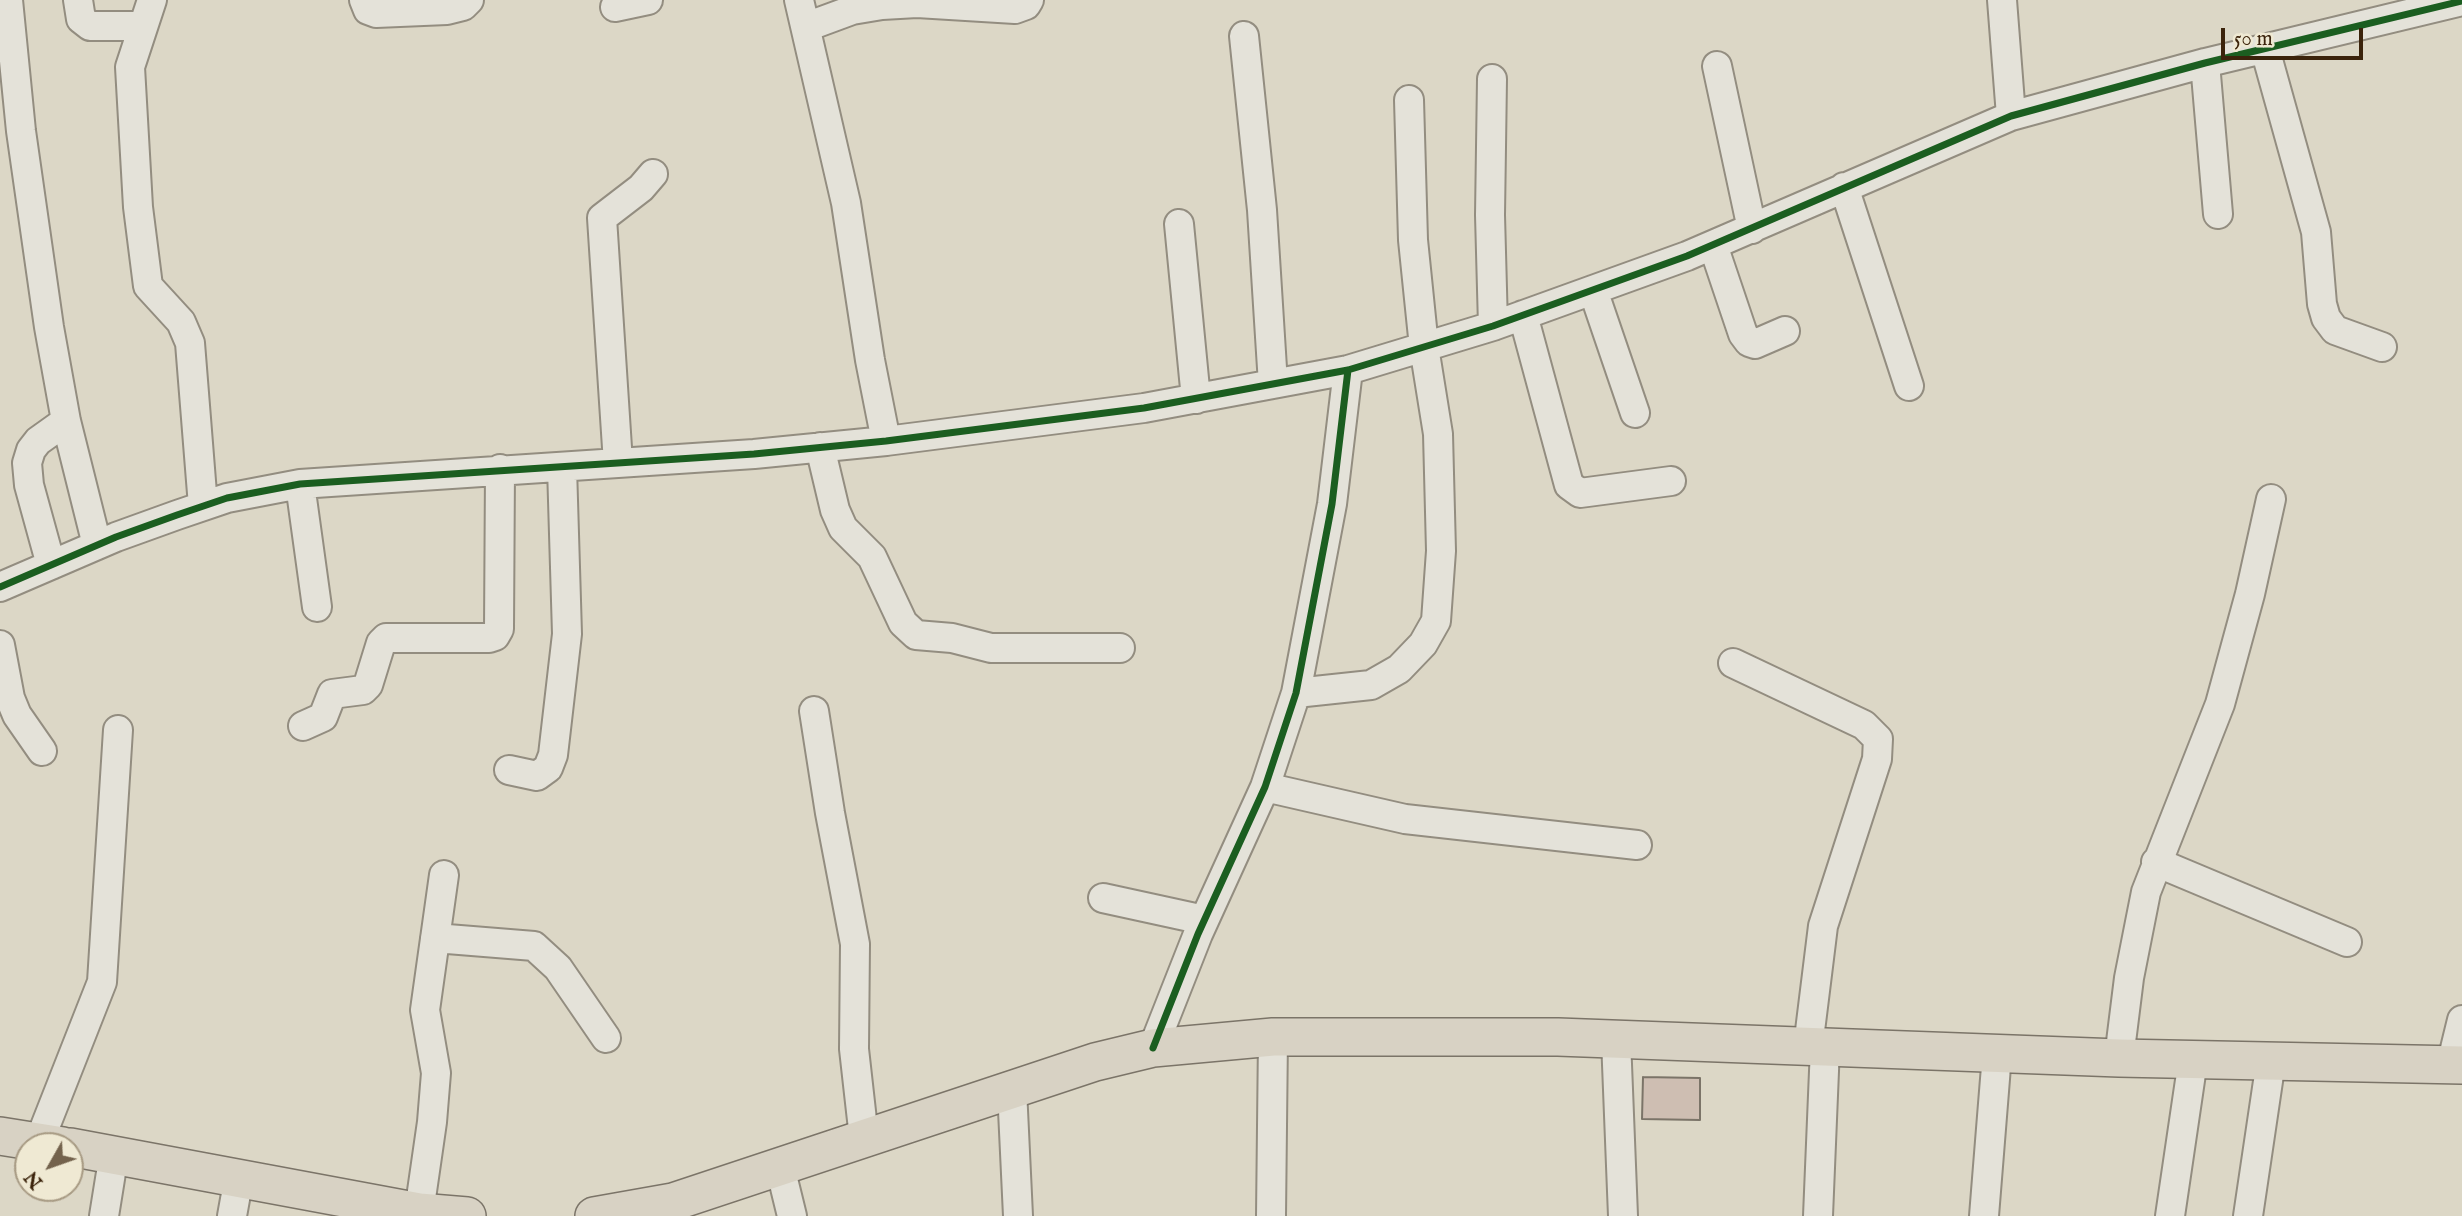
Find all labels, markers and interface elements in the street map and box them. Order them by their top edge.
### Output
scale bar [2224,14,2366,58]
text: 50 m [2234,26,2273,53]
north arrow [14,1132,84,1202]
text: N [20,1165,49,1193]

